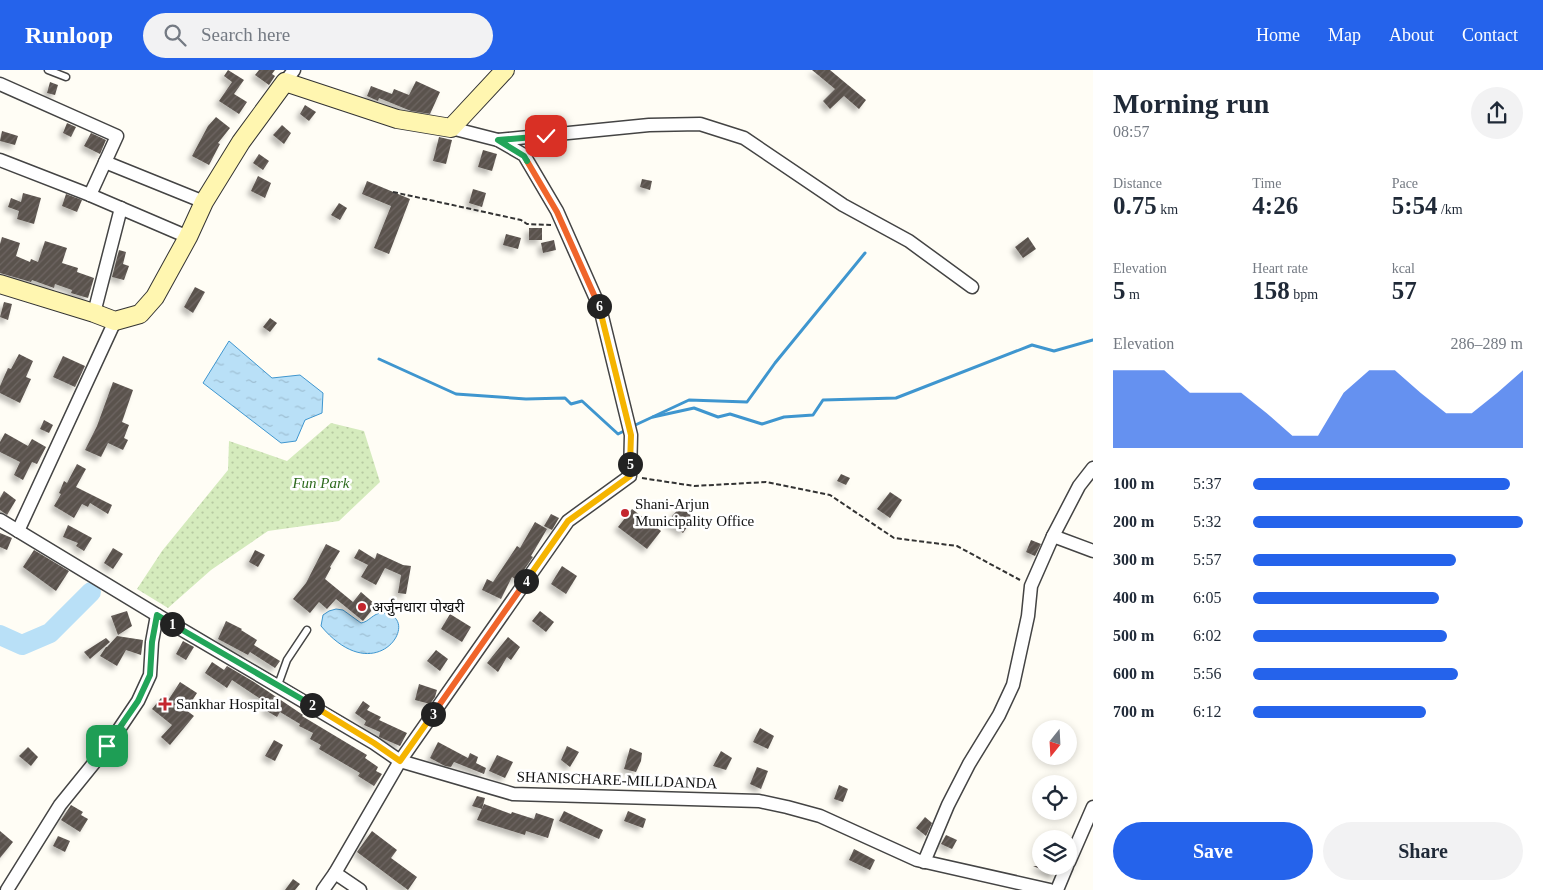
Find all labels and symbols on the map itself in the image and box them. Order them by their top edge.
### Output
pin [525,115,567,157]
pin: 6 [586,294,612,318]
pin: 5 [618,452,642,476]
park label: Fun Park [291,475,350,491]
place label: Shani-Arjun Municipality Office [635,496,755,529]
marker: Shani-Arjun Municipality Office [619,507,631,519]
pin: 4 [514,568,538,594]
place label: अर्जुनधारा पोखरी [372,598,466,617]
marker: अर्जुनधारा पोखरी [356,601,368,613]
pin: 1 [160,612,184,636]
pin: 2 [300,692,324,718]
place label: Sankhar Hospital [176,696,280,712]
marker: Sankhar Hospital [158,697,172,711]
pin: 3 [420,702,446,726]
north arrow [1032,720,1078,765]
pin [86,725,128,767]
street label: SHANISCHARE-MILLDANDA [516,769,718,792]

